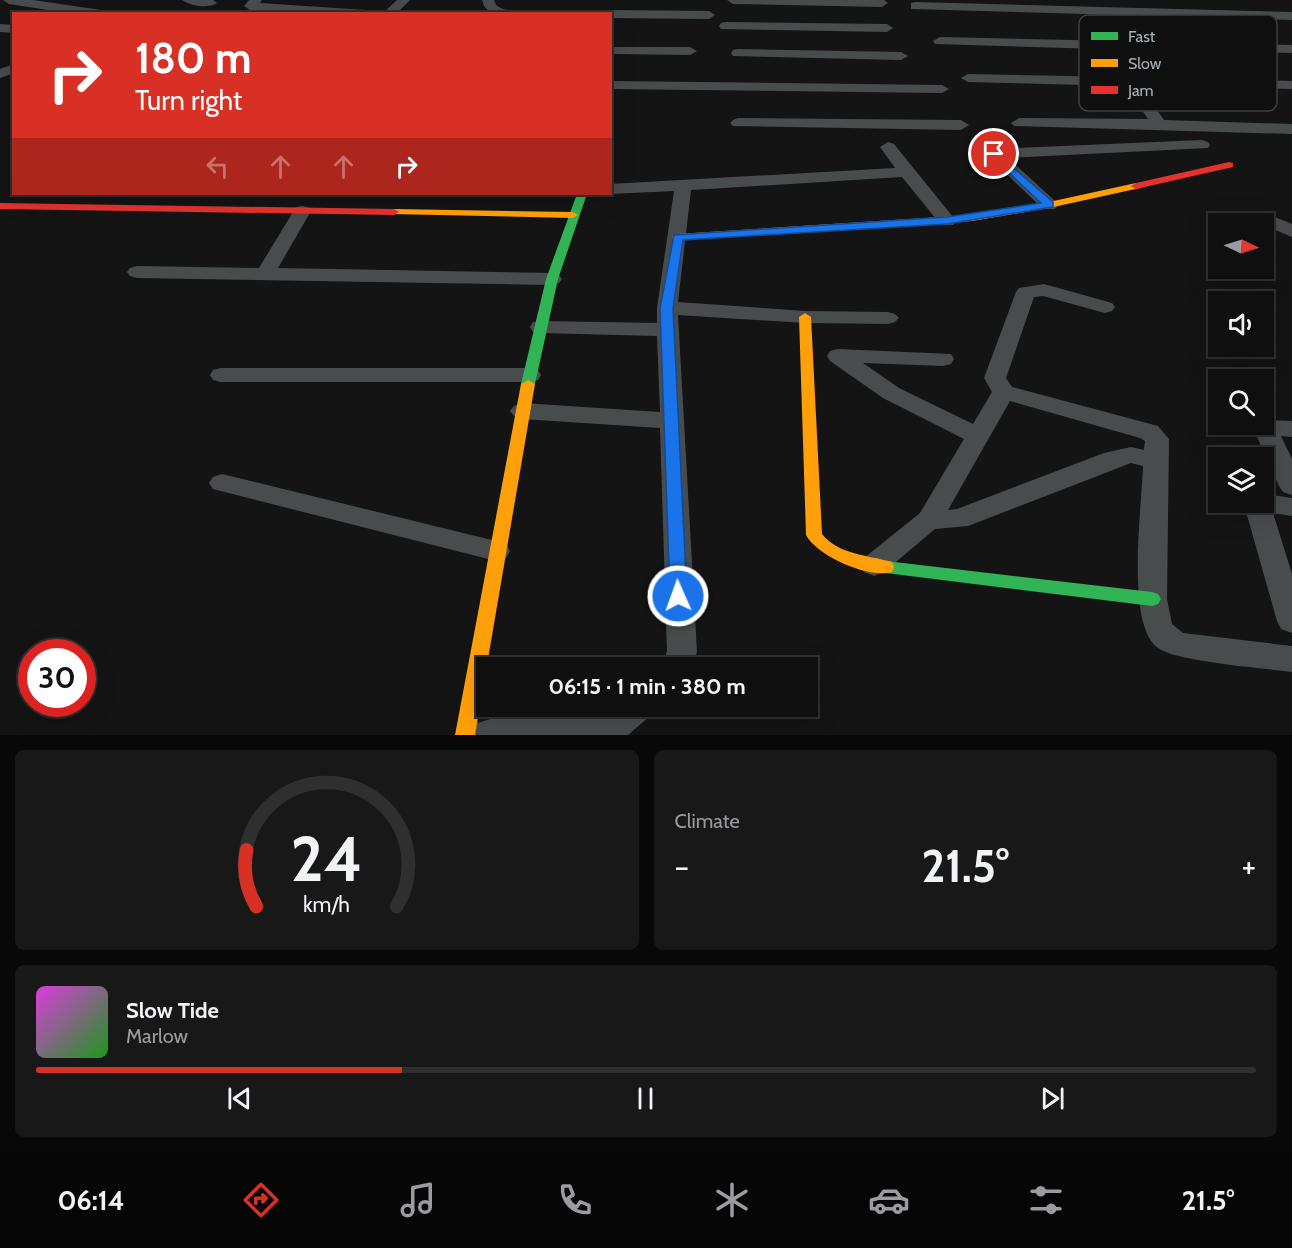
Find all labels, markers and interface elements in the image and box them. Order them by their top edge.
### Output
legend [1079,15,1277,111]
text: Fast [1128,27,1156,46]
text: 180 m [135,32,251,84]
icon: right [36,36,114,114]
text: Slow [1128,54,1162,73]
text: Jam [1127,81,1154,100]
text: Turn right [135,84,242,117]
pin [968,128,1019,179]
icon: arrive [977,137,1010,170]
icon: left [201,150,234,183]
icon: ahead [264,150,297,183]
icon: ahead [327,150,360,183]
icon: right [390,150,423,183]
north arrow [1208,213,1274,279]
map controls [1208,213,1274,513]
button: sound [1208,291,1274,357]
button: search [1208,369,1274,435]
button: layers [1208,447,1274,513]
position arrow [646,564,710,628]
speed limit sign: 30 [18,639,96,717]
text: 06:15 · 1 min · 380 m [548,673,746,700]
text: Climate [675,809,740,833]
text: 24 [291,821,363,897]
text: 21.5° [921,839,1009,893]
text: − [675,846,689,886]
text: + [1241,846,1256,886]
text: km/h [303,891,350,917]
text: Slow Tide [126,997,219,1024]
text: Marlow [126,1024,188,1048]
icon: previous [223,1082,256,1115]
icon: pause [629,1082,662,1115]
icon: next [1036,1082,1069,1115]
icon: directions [240,1179,282,1221]
icon: music [397,1179,439,1221]
icon: phone [554,1179,596,1221]
icon: climate [711,1179,753,1221]
icon: car [868,1179,910,1221]
icon: filters [1025,1179,1067,1221]
text: 06:14 [58,1184,124,1217]
text: 21.5° [1182,1184,1234,1217]

